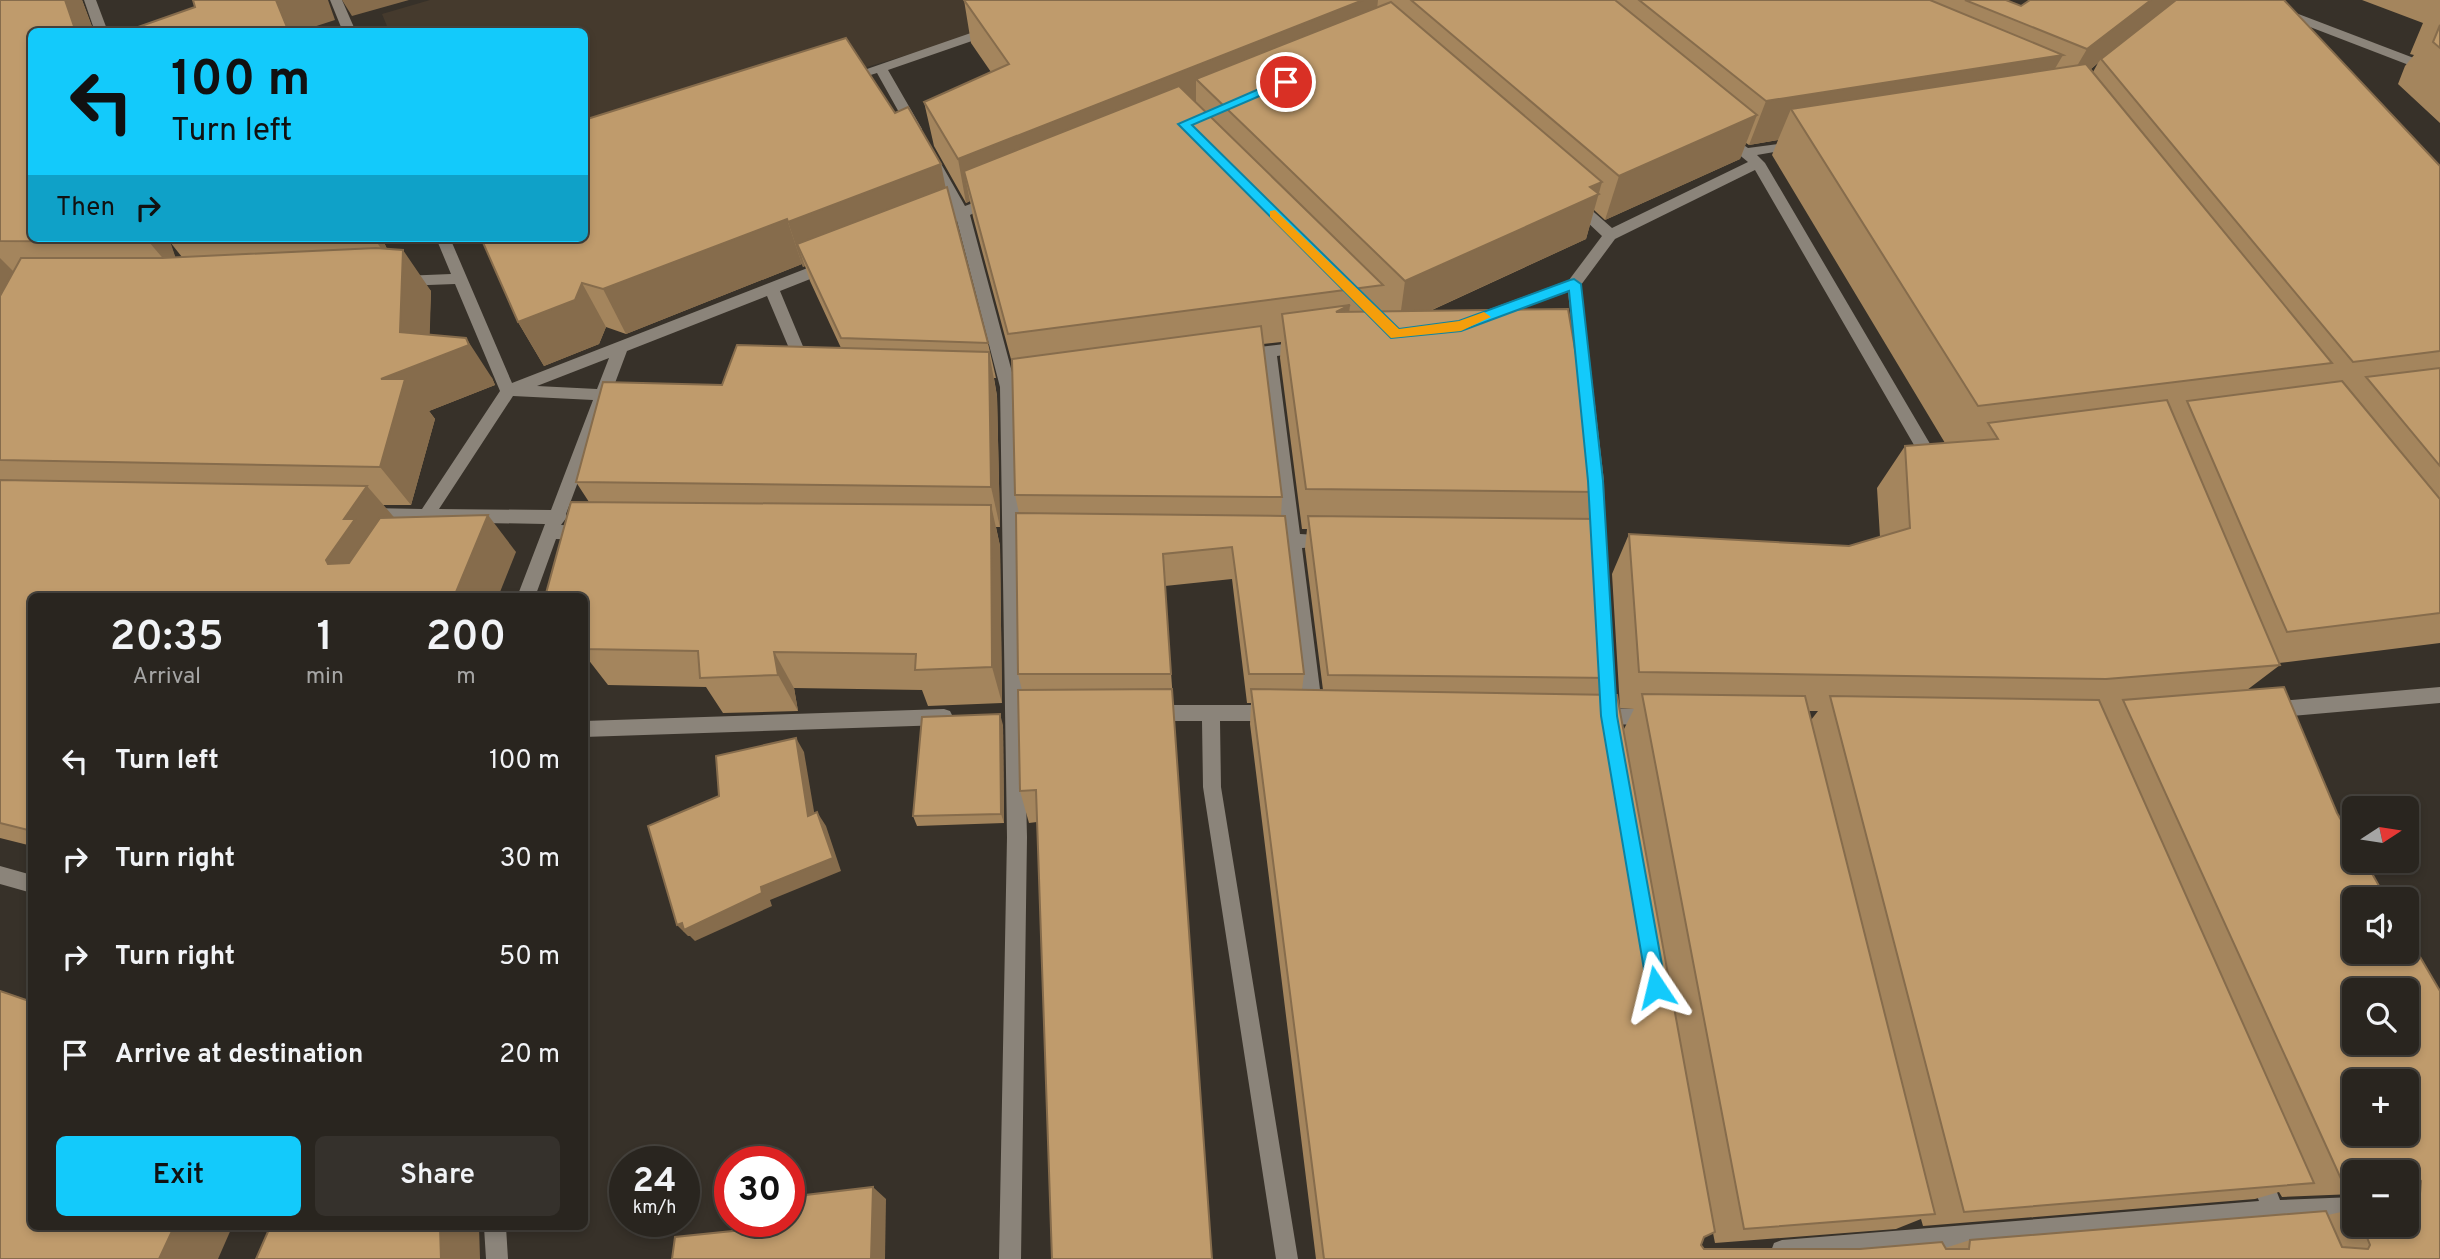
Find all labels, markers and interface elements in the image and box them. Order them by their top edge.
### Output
text: 100 m [171,51,310,113]
pin [1256,52,1316,112]
icon: left [56,56,147,147]
icon: arrive [1267,63,1305,101]
text: Turn left [171,112,292,152]
icon: right [129,189,167,227]
text: Then [56,192,115,225]
text: 20:35 [110,612,224,665]
text: 1 [317,612,333,665]
text: 200 [426,612,506,665]
text: Arrival [133,663,201,692]
text: min [306,663,344,692]
text: m [456,663,476,692]
icon: left [56,742,94,780]
text: Turn left [115,745,219,778]
text: 100 m [489,745,560,778]
north arrow [2342,796,2418,873]
map controls [2342,796,2419,1237]
icon: right [56,840,94,878]
text: Turn right [115,843,235,876]
text: 30 m [500,843,560,876]
button: sound [2342,887,2419,964]
icon: right [56,938,94,976]
text: Turn right [115,941,235,974]
text: 50 m [499,941,560,974]
position arrow [1619,950,1693,1024]
button: search [2342,978,2419,1055]
icon: arrive [56,1036,94,1074]
text: Arrive at destination [115,1039,363,1072]
text: 20 m [499,1039,560,1072]
button: + [2342,1069,2419,1146]
button: Exit [56,1136,301,1216]
button: Share [315,1136,560,1216]
speed limit sign: 30 [714,1146,805,1237]
text: 24 [633,1160,676,1204]
button: − [2342,1160,2419,1237]
text: km/h [633,1197,676,1220]

